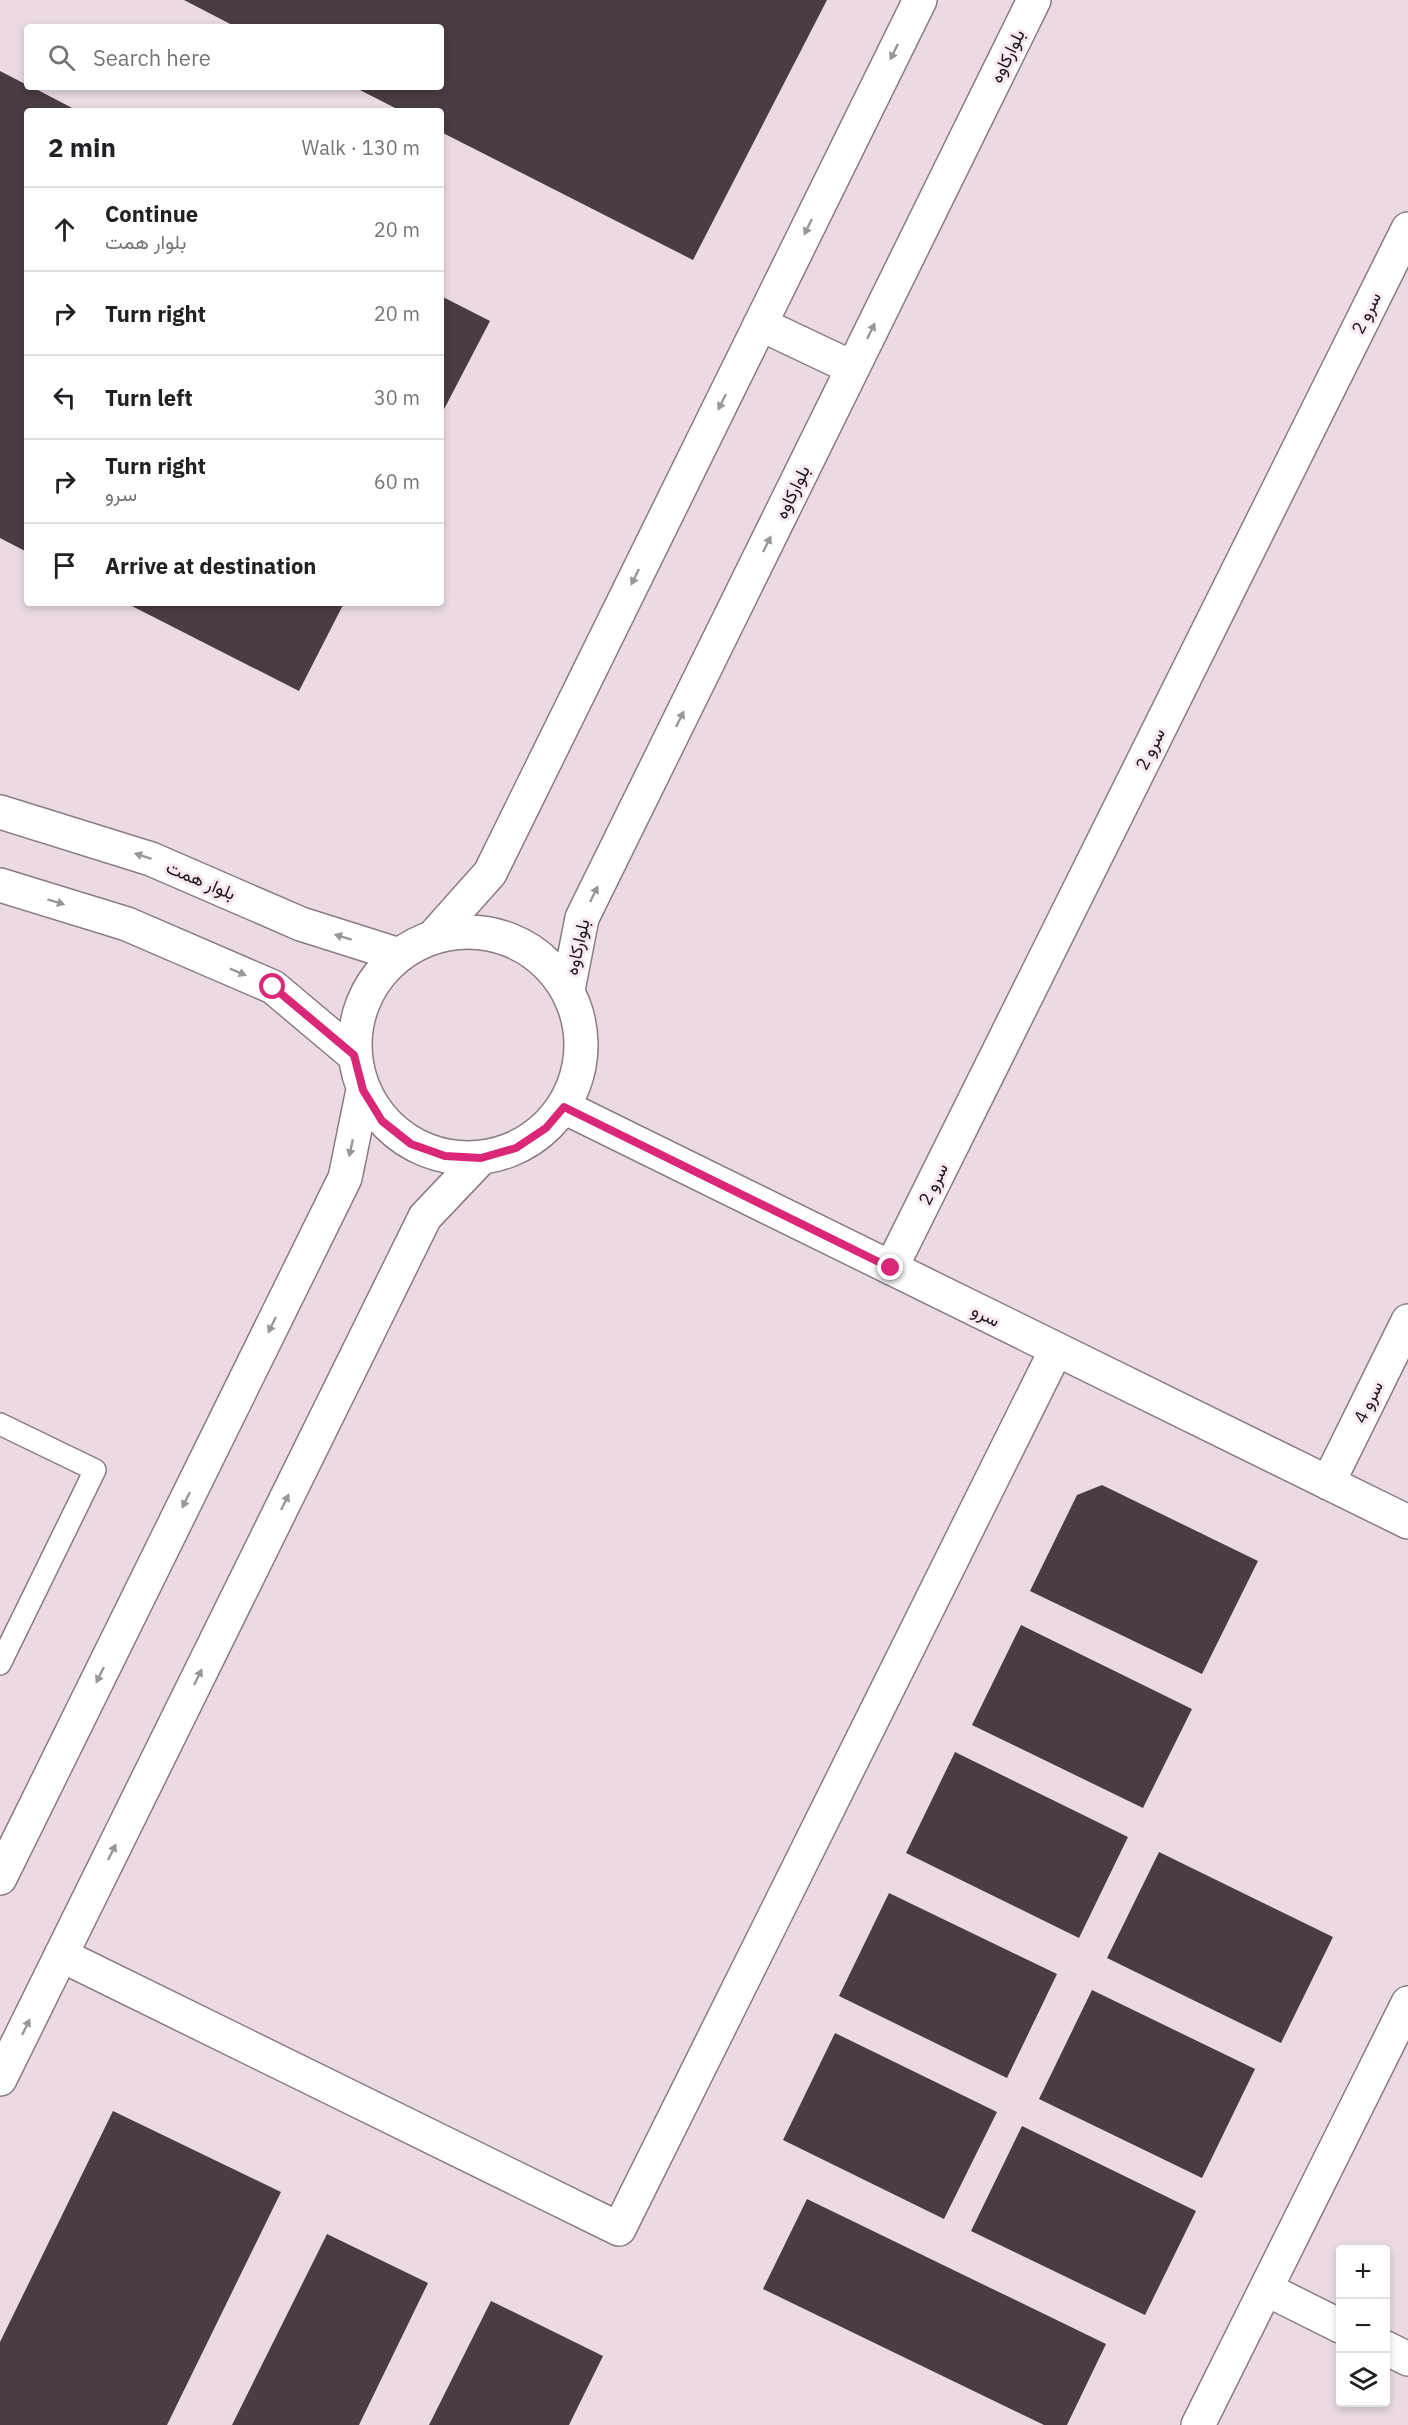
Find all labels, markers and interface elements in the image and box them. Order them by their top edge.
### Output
search box [24,24,444,90]
street label: بلوارکاوه [984,25,1030,87]
icon: search [45,41,78,74]
text: Search here [93,43,211,72]
one-way arrow [889,44,898,61]
text: 2 min [48,130,116,164]
text: Walk · 130 m [302,134,420,161]
text: Continue [105,199,198,228]
icon: ahead [48,213,81,246]
text: 20 m [374,216,420,243]
one-way arrow [803,219,812,236]
text: بلوار همت [105,228,186,255]
street label: سرو 2 [1346,288,1386,338]
icon: right [48,297,81,330]
text: Turn right [105,299,206,328]
text: 20 m [374,300,420,327]
one-way arrow [867,323,876,340]
icon: left [48,381,81,414]
text: Turn left [105,383,193,412]
text: 30 m [374,384,420,411]
one-way arrow [717,394,726,411]
text: Turn right [105,451,206,480]
street label: بلوارکاوه [769,461,815,523]
icon: right [48,465,81,498]
text: 60 m [374,468,420,495]
text: سرو [105,480,137,507]
one-way arrow [762,535,771,552]
icon: arrive [48,549,81,582]
text: Arrive at destination [105,551,316,580]
one-way arrow [631,569,640,586]
one-way arrow [676,710,685,727]
street label: سرو 2 [1130,724,1170,774]
one-way arrow [134,851,152,860]
street label: بلوار همت [163,855,239,905]
one-way arrow [590,885,599,902]
one-way arrow [47,898,65,907]
street label: بلوارکاوه [559,917,595,977]
one-way arrow [334,932,352,941]
one-way arrow [229,967,247,977]
route start [259,973,285,999]
one-way arrow [346,1138,355,1157]
street label: سرو 2 [913,1159,953,1209]
route end [877,1254,903,1280]
street label: سرو [968,1298,1004,1332]
one-way arrow [268,1317,277,1334]
street label: سرو 4 [1348,1377,1388,1427]
one-way arrow [181,1492,191,1509]
one-way arrow [280,1494,289,1511]
one-way arrow [95,1666,104,1683]
one-way arrow [193,1668,203,1686]
one-way arrow [107,1843,117,1860]
one-way arrow [21,2018,31,2035]
map controls [1336,2245,1390,2407]
button: + [1336,2245,1390,2299]
button: − [1336,2299,1390,2353]
button: layers [1336,2353,1390,2407]

